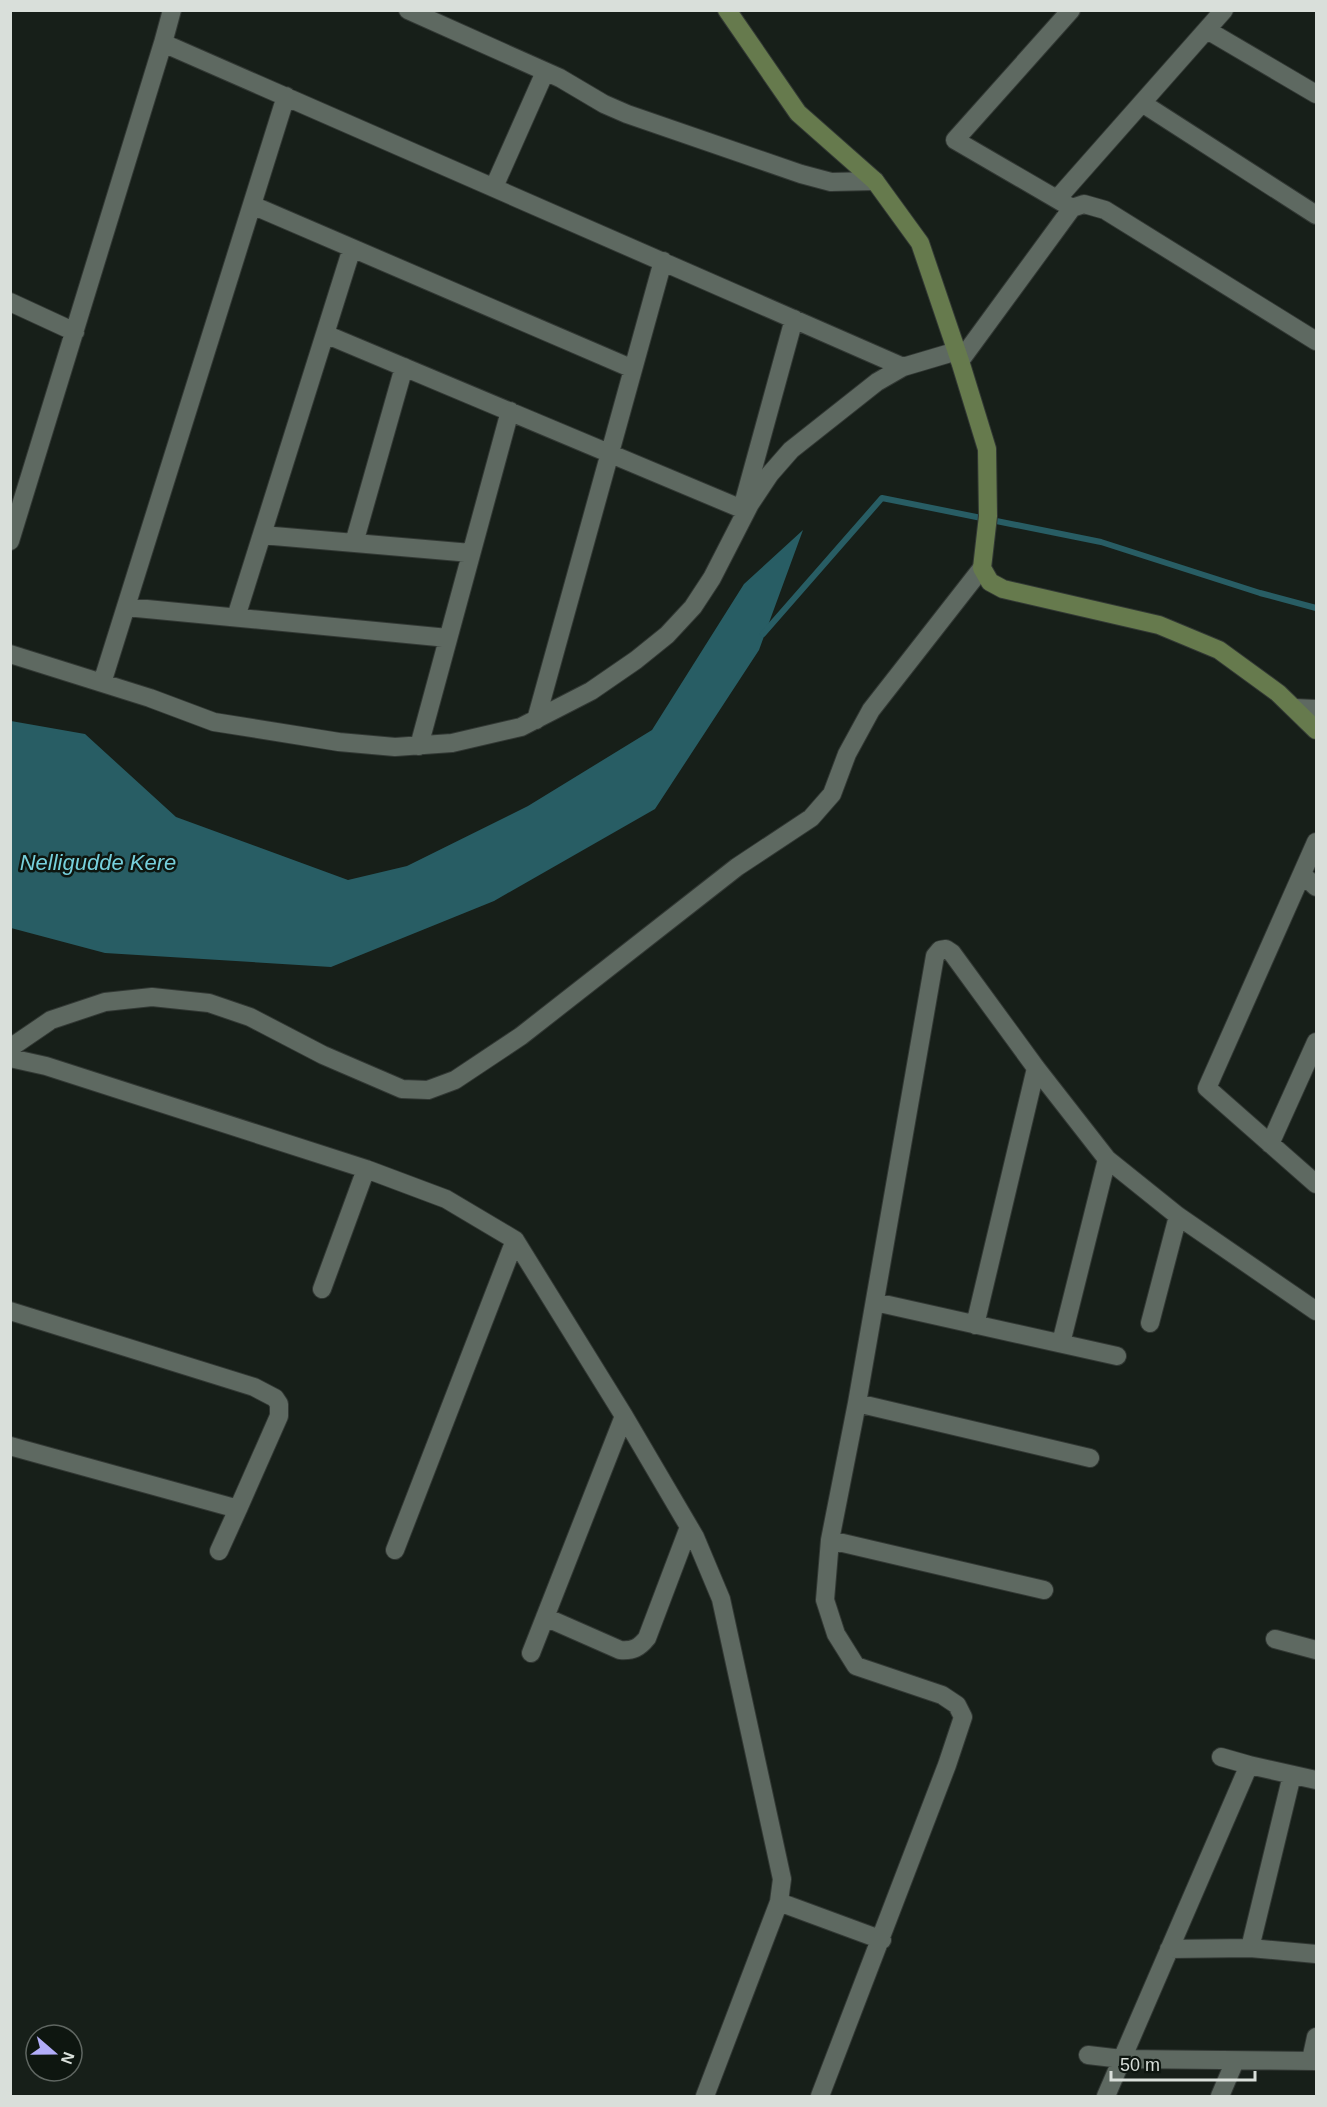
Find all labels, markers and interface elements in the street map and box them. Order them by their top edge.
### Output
water label: Nelligudde Kere [20,850,176,875]
north arrow [24,2023,84,2083]
scale bar [1111,2044,1255,2082]
text: N [58,2050,78,2066]
text: 50 m [1120,2055,1160,2075]

